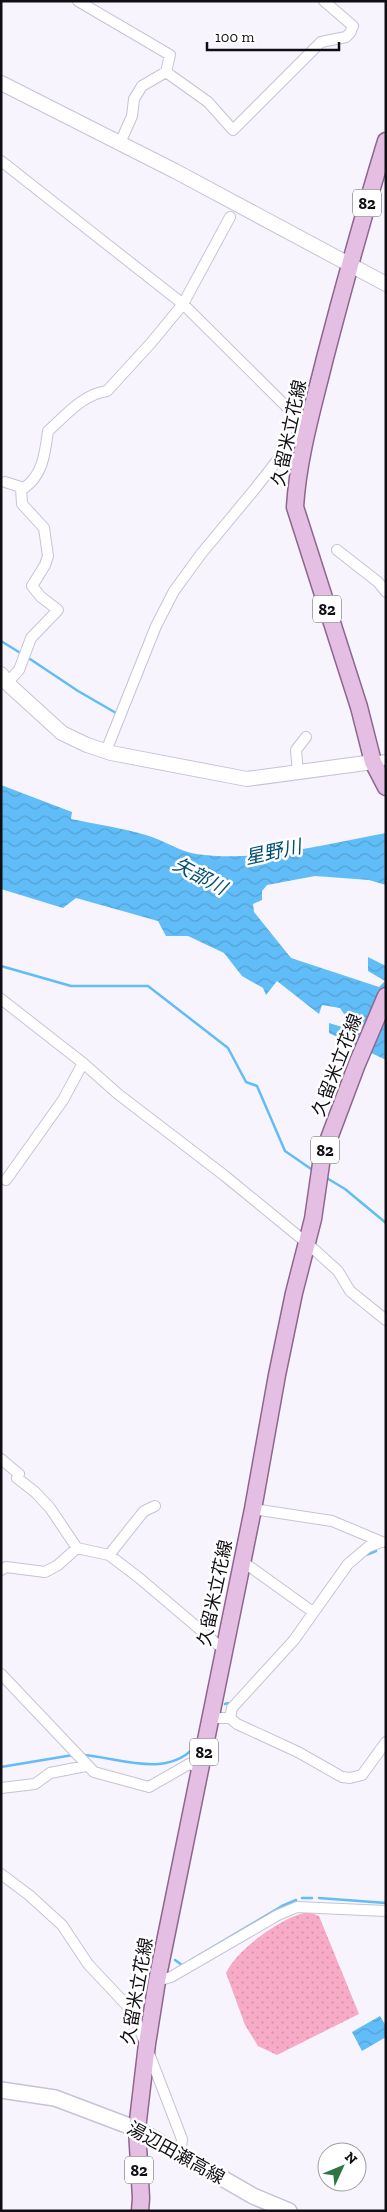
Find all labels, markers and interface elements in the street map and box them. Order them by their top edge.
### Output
scale bar [207,20,340,52]
text: 100 m [215,28,254,46]
road number: 82 [353,190,381,217]
street label: 久留米立花線 [267,378,311,488]
road number: 82 [313,596,341,622]
water label: 星野川 [243,834,305,869]
water label: 矢部川 [169,852,232,900]
street label: 久留米立花線 [307,1011,367,1119]
road number: 82 [311,1136,339,1164]
street label: 久留米立花線 [193,1538,237,1648]
road number: 82 [190,1738,218,1765]
street label: 久留米立花線 [117,1936,157,2046]
street label: 湯辺田瀬高線 [123,2117,229,2189]
north arrow [317,2142,367,2192]
text: N [341,2149,361,2168]
road number: 82 [125,2156,153,2184]

